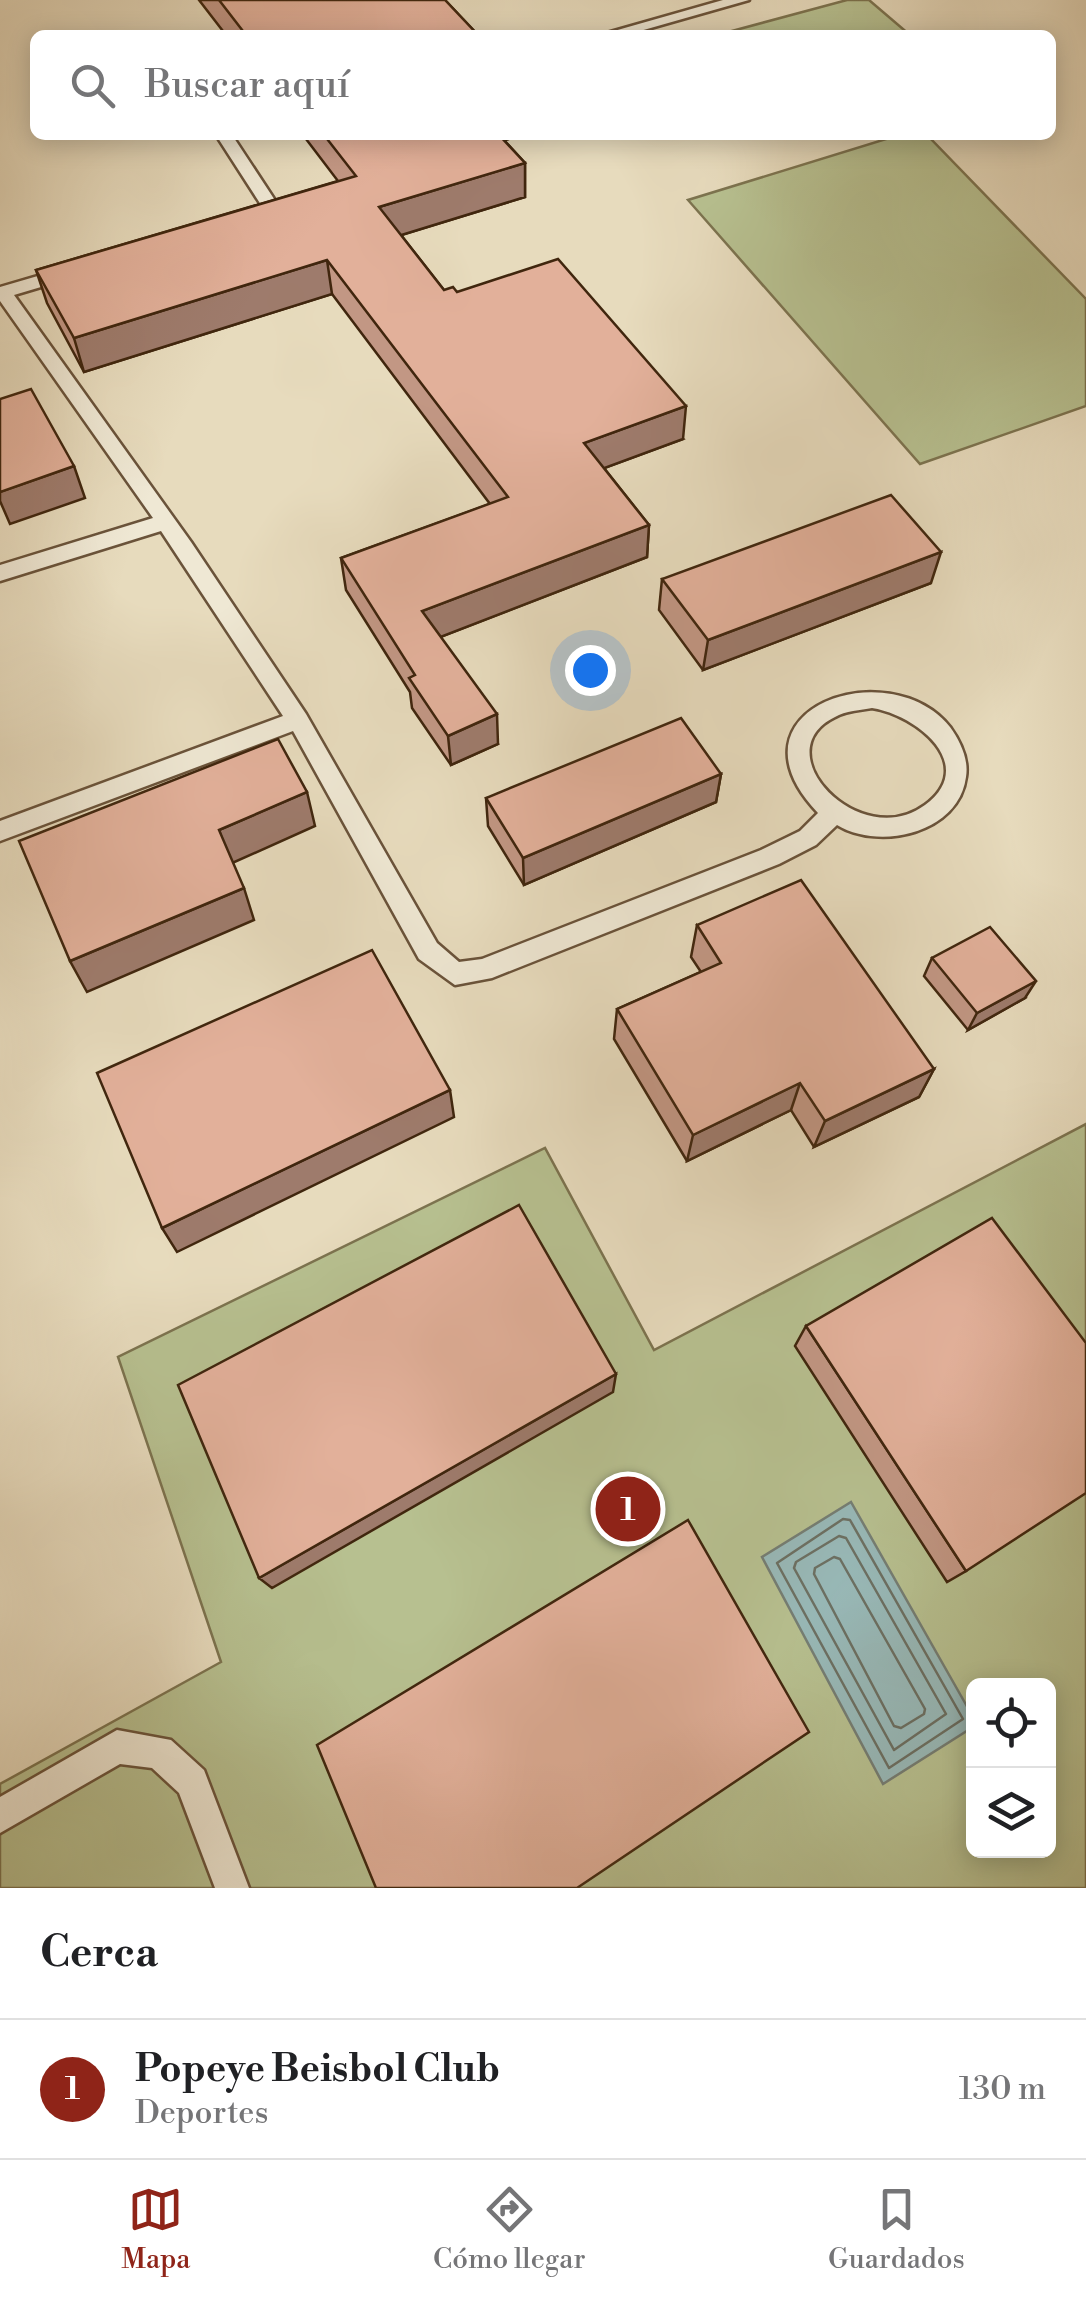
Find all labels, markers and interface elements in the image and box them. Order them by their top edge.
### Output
search box [30,30,1056,140]
icon: search [65,58,120,113]
text: Buscar aquí [145,62,350,109]
your location [565,645,616,696]
pin: 1 [596,1472,660,1546]
map controls [966,1678,1056,1858]
button: locate [966,1678,1056,1768]
button: layers [966,1768,1056,1858]
text: Cerca [40,1927,158,1980]
text: Popeye Beisbol Club [135,2046,500,2093]
text: 1 [65,2069,80,2109]
text: 130 m [959,2069,1046,2109]
text: Deportes [135,2093,268,2133]
tab: Mapa [121,2182,191,2277]
tab: Cómo llegar [433,2182,586,2277]
tab: Guardados [828,2182,965,2277]

